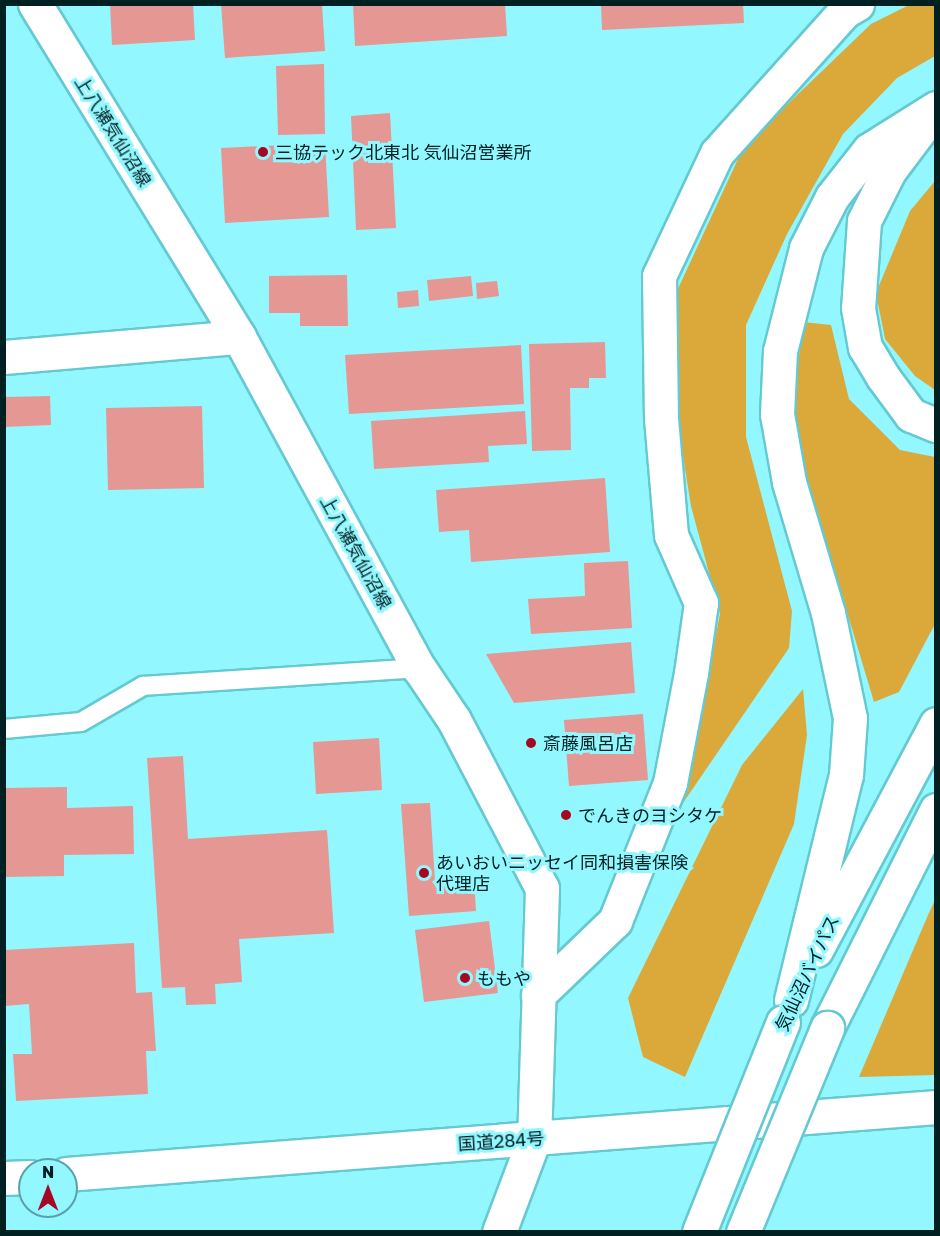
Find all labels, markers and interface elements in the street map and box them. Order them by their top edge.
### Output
street label: 上八瀬気仙沼線 [70,72,156,190]
place label: 三協テック北東北 気仙沼営業所 [275,141,531,163]
marker: 三協テック北東北 気仙沼営業所 [256,145,270,159]
street label: 上八瀬気仙沼線 [316,492,396,612]
place label: 斎藤風呂店 [543,732,633,754]
marker: 斎藤風呂店 [524,736,538,750]
place label: でんきのヨシタケ [578,804,722,826]
marker: でんきのヨシタケ [559,808,573,822]
place label: あいおいニッセイ同和損害保険 代理店 [436,852,688,894]
marker: あいおいニッセイ同和損害保険 代理店 [417,866,431,880]
street label: 気仙沼バイパス [771,911,843,1035]
place label: ももや [477,967,531,989]
marker: ももや [458,971,472,985]
street label: 国道284号 [457,1127,545,1155]
north arrow [18,1158,78,1218]
text: N [42,1162,54,1182]

